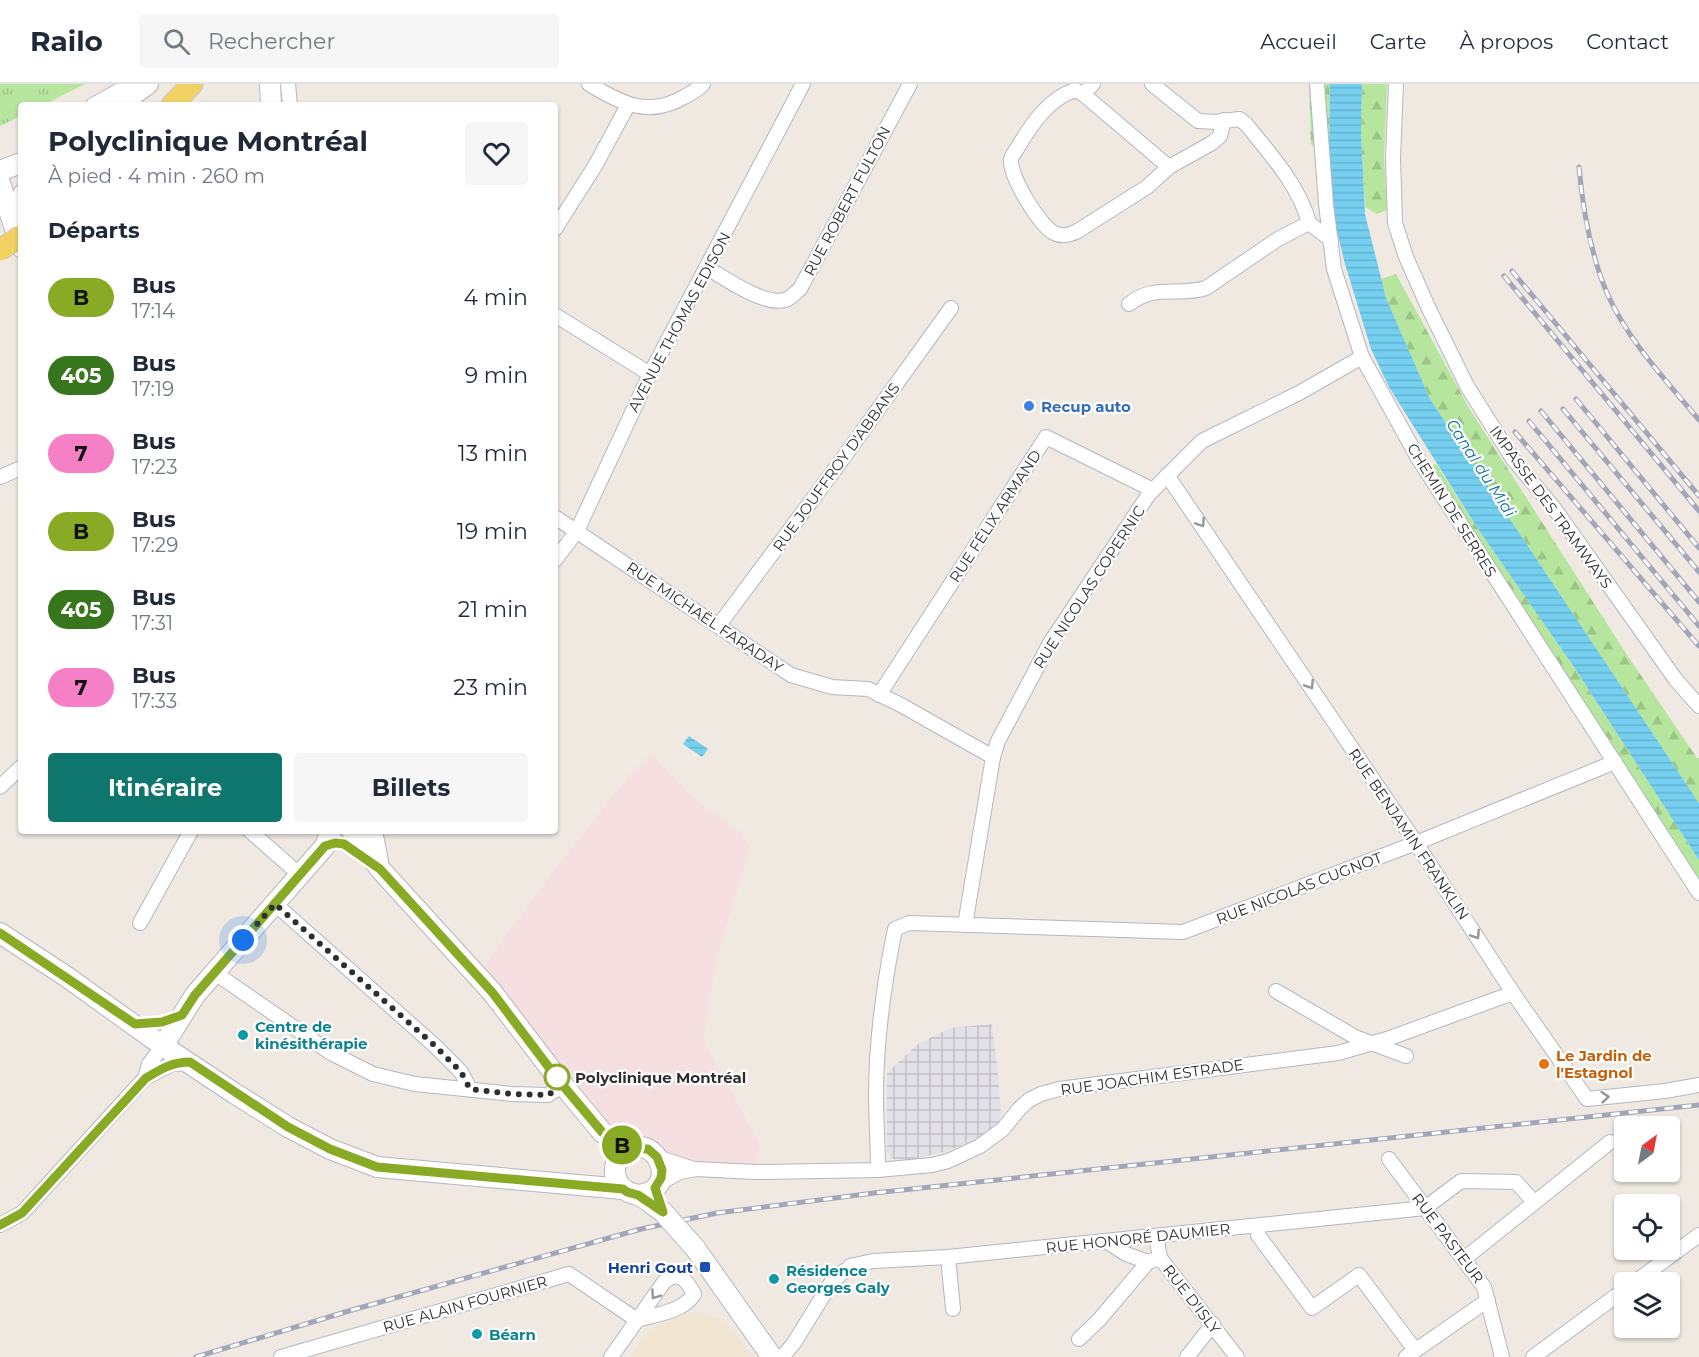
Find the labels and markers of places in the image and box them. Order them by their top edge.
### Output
place label: Recup auto [1041,397,1131,416]
marker: Recup auto [1022,399,1036,413]
place label: Centre de kinésithérapie [255,1017,368,1053]
marker: Centre de kinésithérapie [236,1028,250,1042]
place label: Le Jardin de l'Estagnol [1556,1046,1652,1082]
marker: Le Jardin de l'Estagnol [1537,1057,1551,1071]
marker: Polyclinique Montréal [544,1064,570,1090]
place label: Polyclinique Montréal [575,1068,746,1087]
place label: Henri Gout [608,1258,693,1277]
marker: Henri Gout [698,1260,712,1274]
place label: Résidence Georges Galy [786,1261,891,1297]
marker: Résidence Georges Galy [767,1272,781,1286]
place label: Béarn [489,1325,536,1344]
marker: Béarn [470,1327,484,1341]

